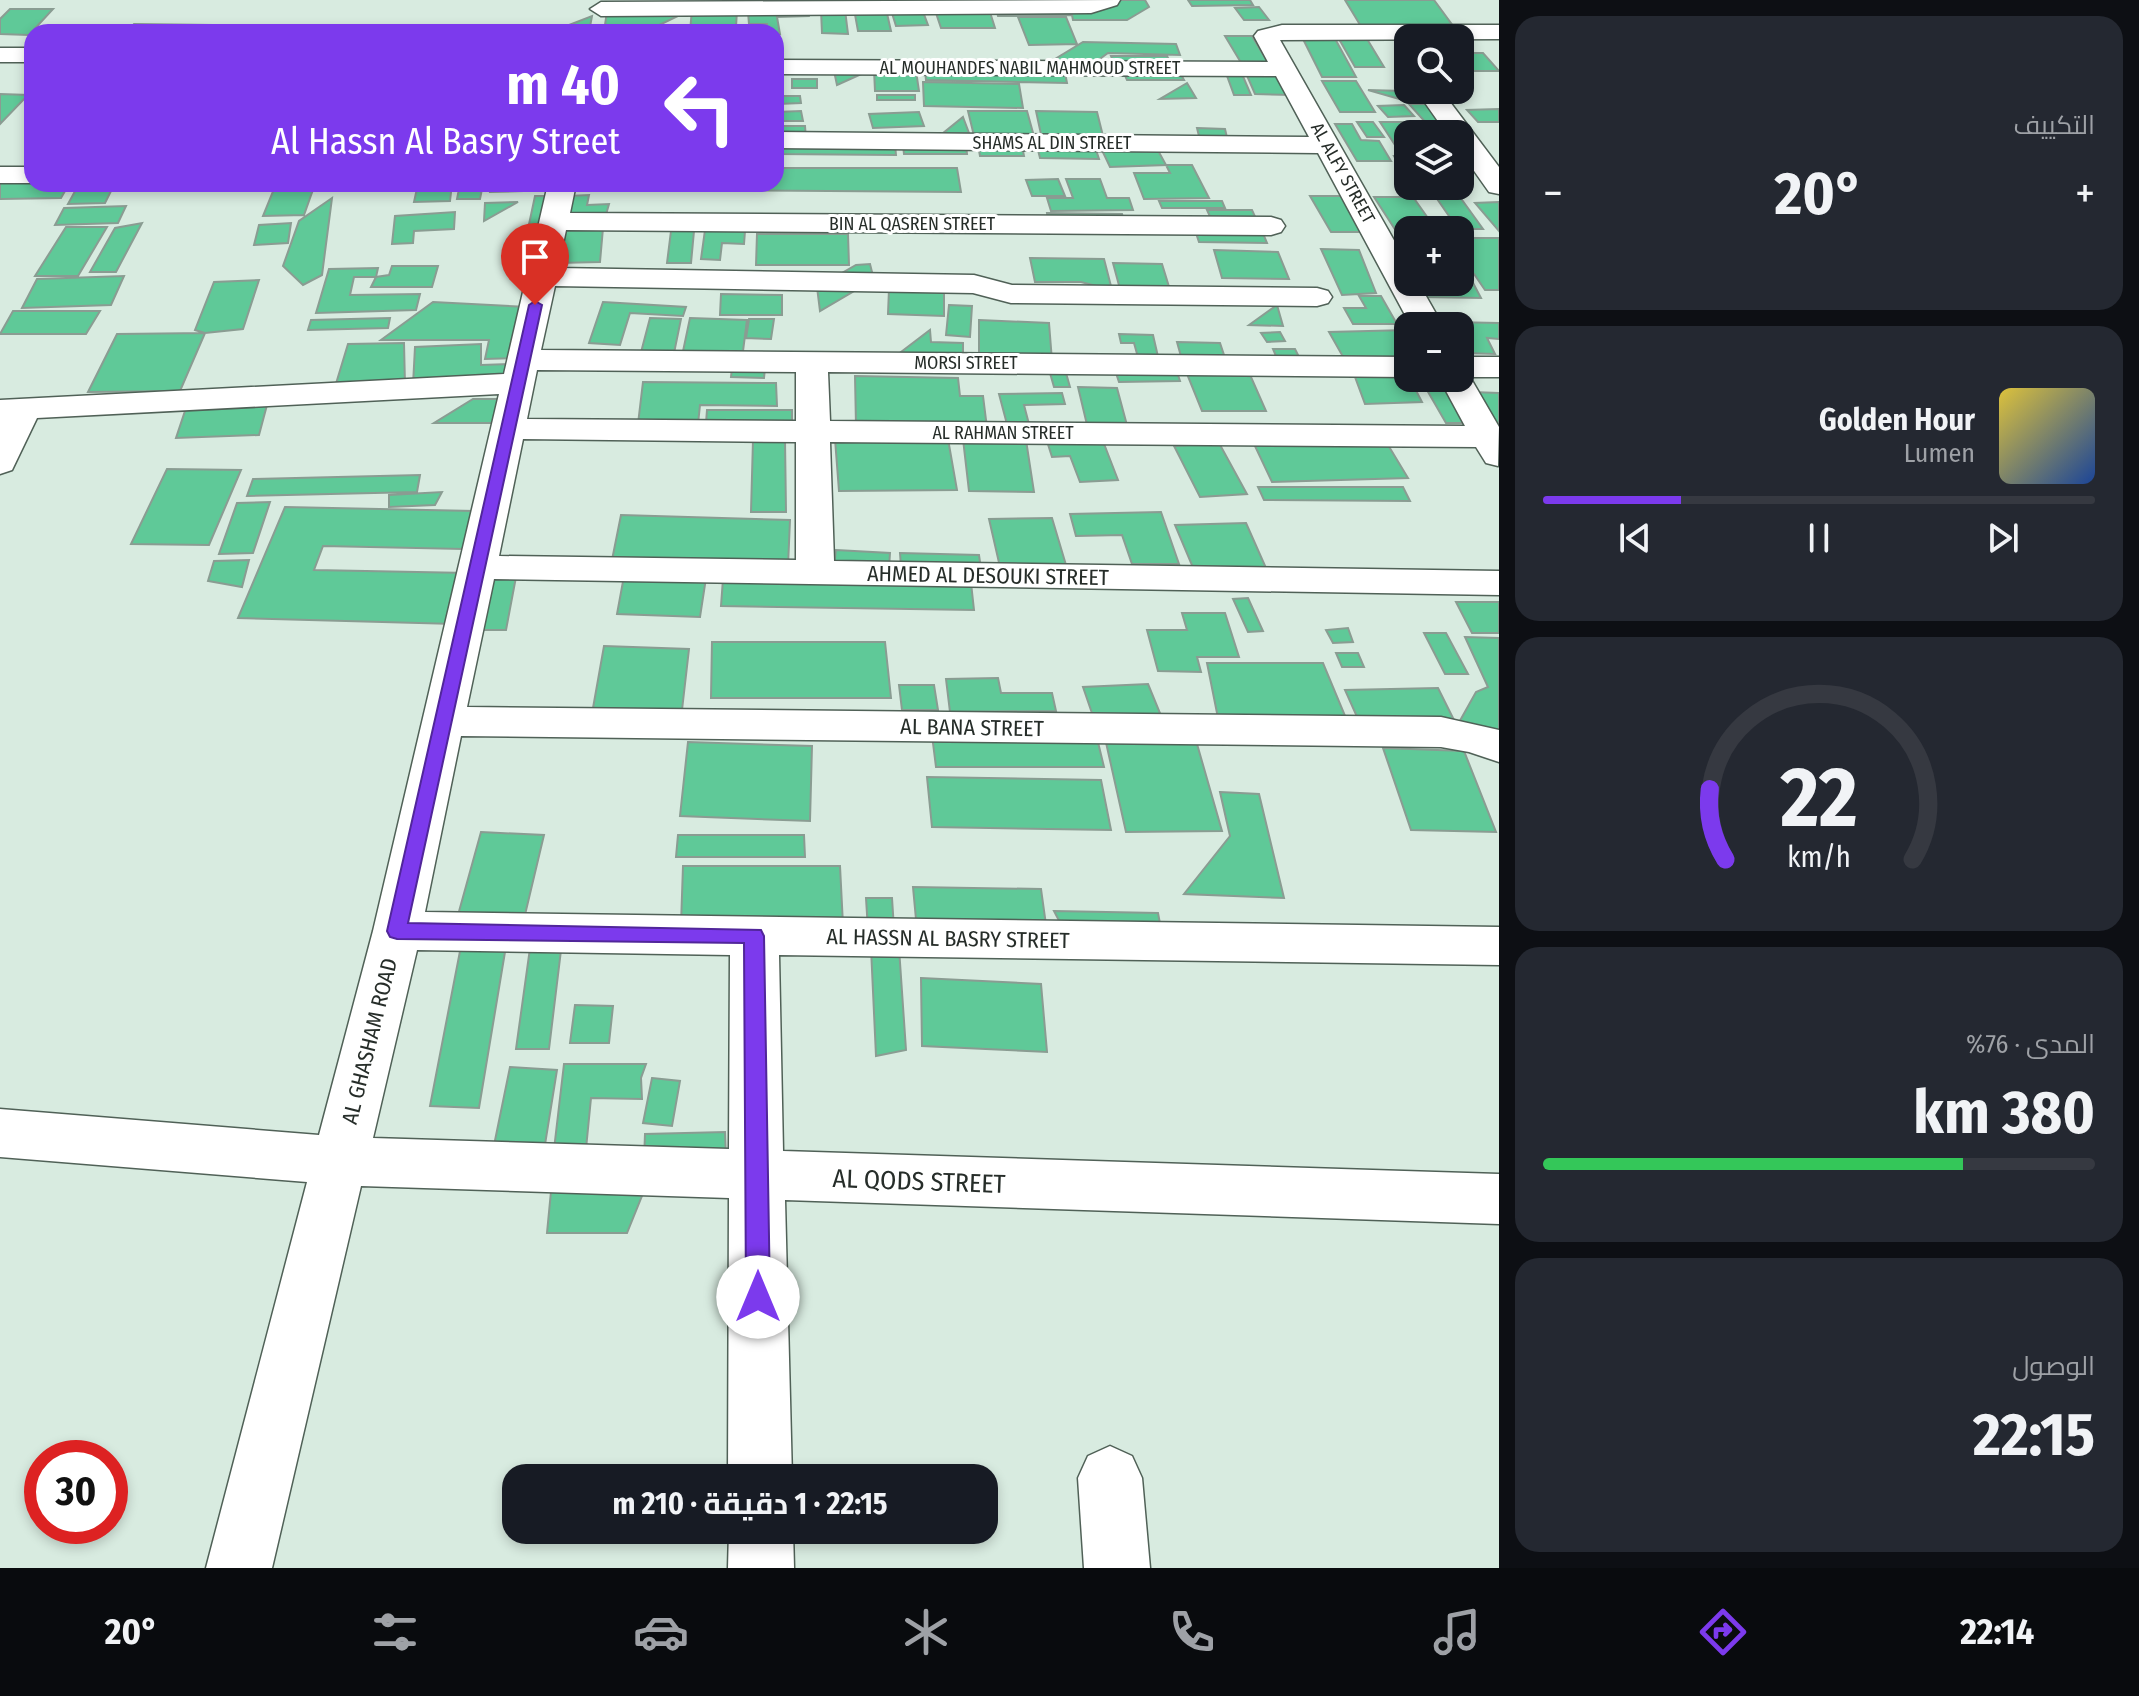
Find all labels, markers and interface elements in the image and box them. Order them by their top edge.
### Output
map controls [1394,24,1474,392]
button: search [1394,24,1474,104]
text: 40 m [506,52,620,119]
icon: left [648,56,752,160]
street label: AL MOUHANDES NABIL MAHMOUD STREET [880,57,1181,79]
text: التكييف [2013,110,2095,141]
street label: AL ALFY STREET [1306,119,1380,228]
text: Al Hassn Al Basry Street [271,120,620,164]
button: layers [1394,120,1474,200]
street label: SHAMS AL DIN STREET [973,132,1132,154]
text: 20° [1775,158,1863,230]
text: − [1543,167,1563,220]
text: + [2075,167,2095,220]
street label: BIN AL QASREN STREET [829,213,996,235]
button: + [1394,216,1474,296]
pin [501,223,569,305]
icon: arrive [513,235,557,279]
button: − [1394,312,1474,392]
street label: MORSI STREET [914,352,1018,374]
text: Golden Hour [1819,402,1975,438]
street label: AL RAHMAN STREET [932,422,1074,444]
text: Lumen [1904,438,1975,469]
icon: previous [1613,516,1657,560]
icon: pause [1797,516,1841,560]
icon: next [1981,516,2025,560]
street label: AHMED AL DESOUKI STREET [867,560,1110,591]
street label: AL BANA STREET [900,713,1045,742]
text: 22 [1779,748,1858,848]
text: km/h [1787,840,1851,875]
street label: AL HASSN AL BASRY STREET [826,923,1071,954]
street label: AL GHASHAM ROAD [336,955,403,1127]
text: المدى · 76% [1966,1029,2095,1060]
text: 380 km [1913,1077,2095,1149]
street label: AL QODS STREET [832,1163,1006,1200]
position arrow [716,1255,800,1339]
text: الوصول [2012,1351,2095,1382]
text: 22:15 [1973,1399,2095,1471]
speed limit sign: 30 [24,1440,128,1544]
text: 22:15 · 1 دقيقة · 210 m [612,1486,888,1522]
icon: filters [367,1604,423,1660]
icon: car [633,1604,689,1660]
icon: climate [898,1604,954,1660]
icon: phone [1164,1604,1220,1660]
icon: music [1429,1604,1485,1660]
icon: directions [1695,1604,1751,1660]
text: 20° [105,1610,158,1654]
text: 22:14 [1960,1610,2034,1654]

